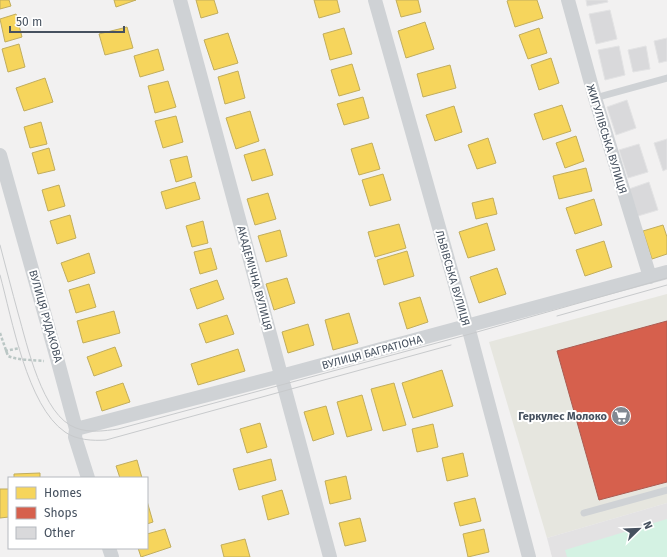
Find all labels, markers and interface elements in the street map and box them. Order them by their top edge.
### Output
scale bar [10,8,124,34]
text: 50 m [16,15,42,29]
street label: ЖИГУЛІВСЬКА ВУЛИЦЯ [584,83,629,196]
street label: АКАДЕМІЧНА ВУЛИЦЯ [234,224,275,332]
street label: ЛЬВІВСЬКА ВУЛИЦЯ [433,229,472,328]
street label: ВУЛИЦЯ РУДАКОВА [26,268,65,365]
street label: ВУЛИЦЯ БАГРАТІОНА [320,333,425,372]
supermarket icon: Геркулес Молоко [610,405,632,427]
place label: Геркулес Молоко [518,410,608,423]
legend [8,477,148,549]
text: Homes [44,486,82,500]
text: Shops [44,506,78,520]
north arrow [619,509,659,549]
text: N [640,519,655,531]
text: Other [44,526,75,540]

